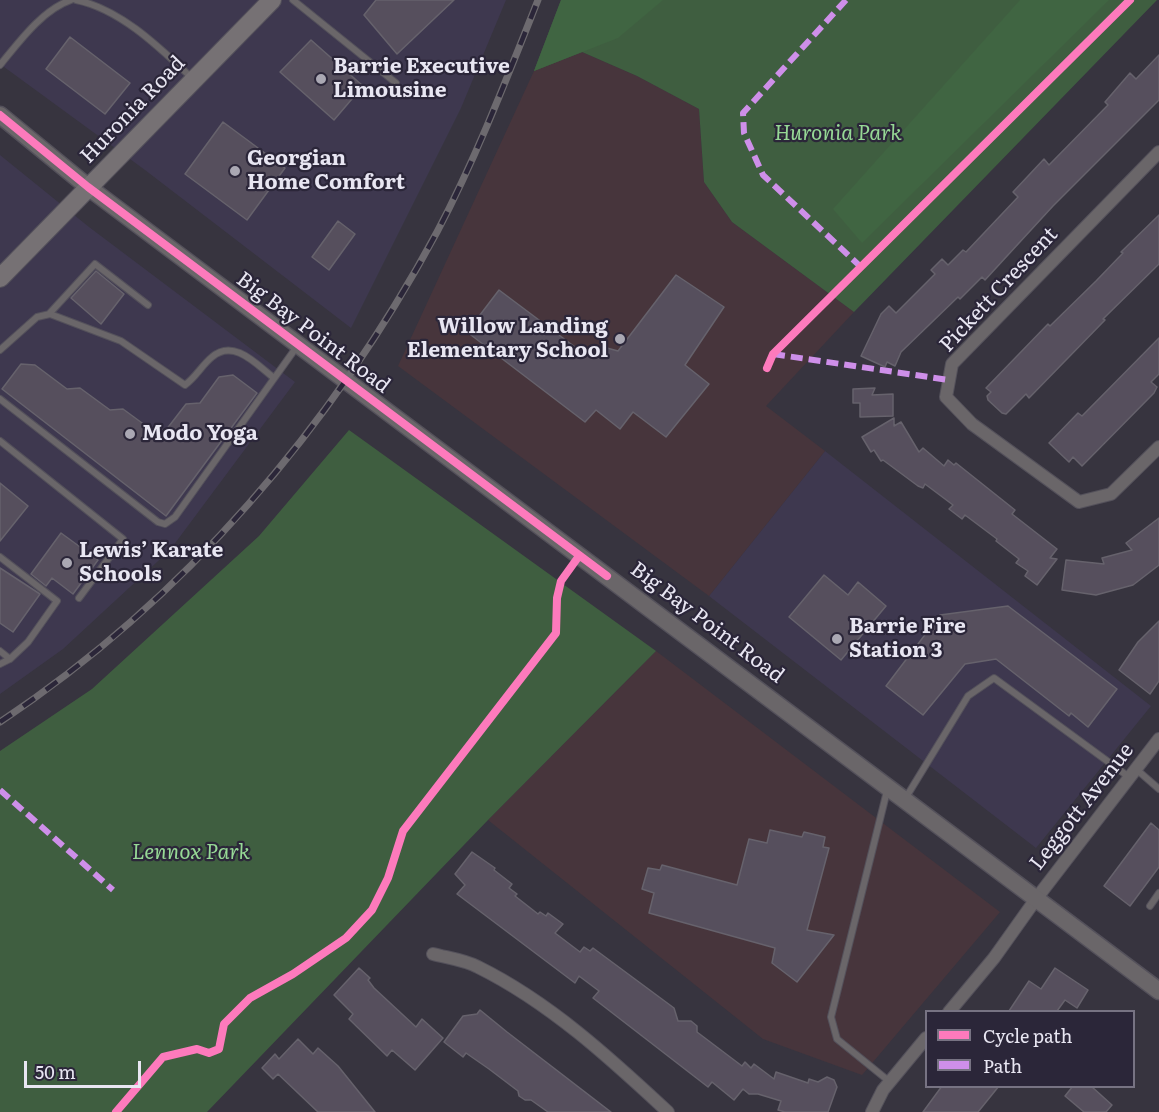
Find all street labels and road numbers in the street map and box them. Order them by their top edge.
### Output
street label: Huronia Road [75,51,191,169]
street label: Pickett Crescent [935,222,1063,358]
street label: Big Bay Point Road [231,267,395,399]
street label: Big Bay Point Road [625,557,789,689]
street label: Leggott Avenue [1025,738,1139,876]

